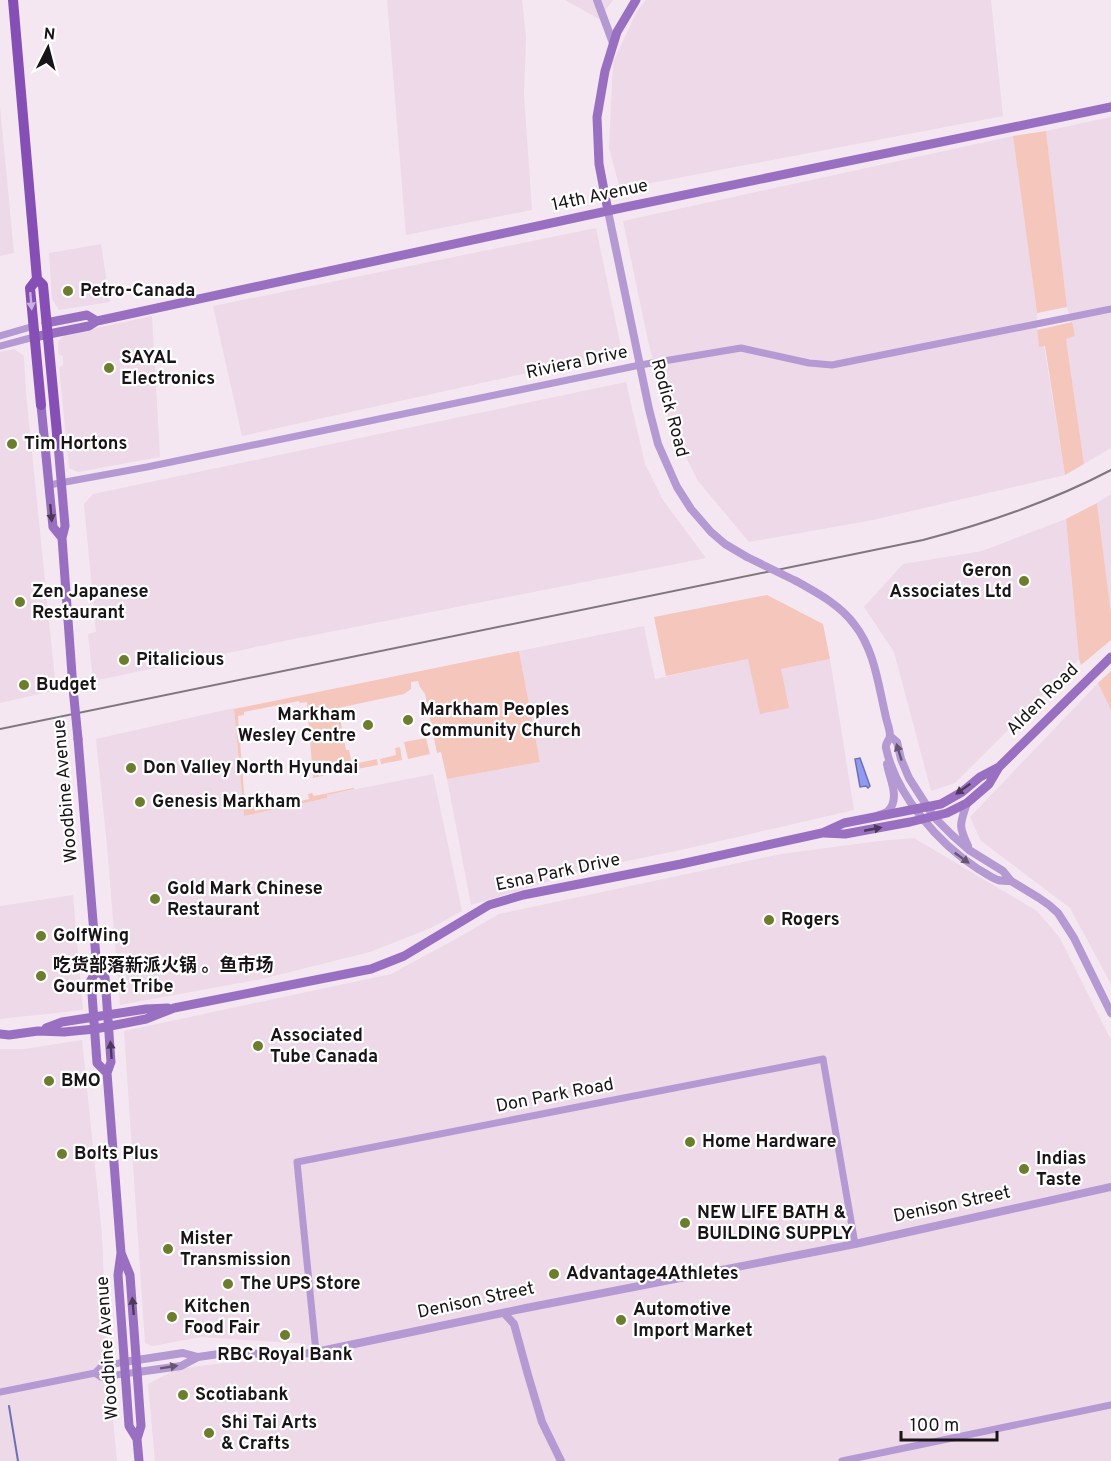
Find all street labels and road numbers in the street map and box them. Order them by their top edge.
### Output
street label: 14th Avenue [550,175,650,217]
street label: Riviera Drive [524,341,630,385]
street label: Rodick Road [645,356,693,460]
street label: Alden Road [1002,659,1084,741]
street label: Woodbine Avenue [48,718,84,864]
street label: Esna Park Drive [494,849,622,897]
street label: Don Park Road [494,1073,616,1119]
street label: Denison Street [892,1181,1012,1229]
street label: Woodbine Avenue [92,1275,124,1421]
street label: Denison Street [416,1277,536,1325]

